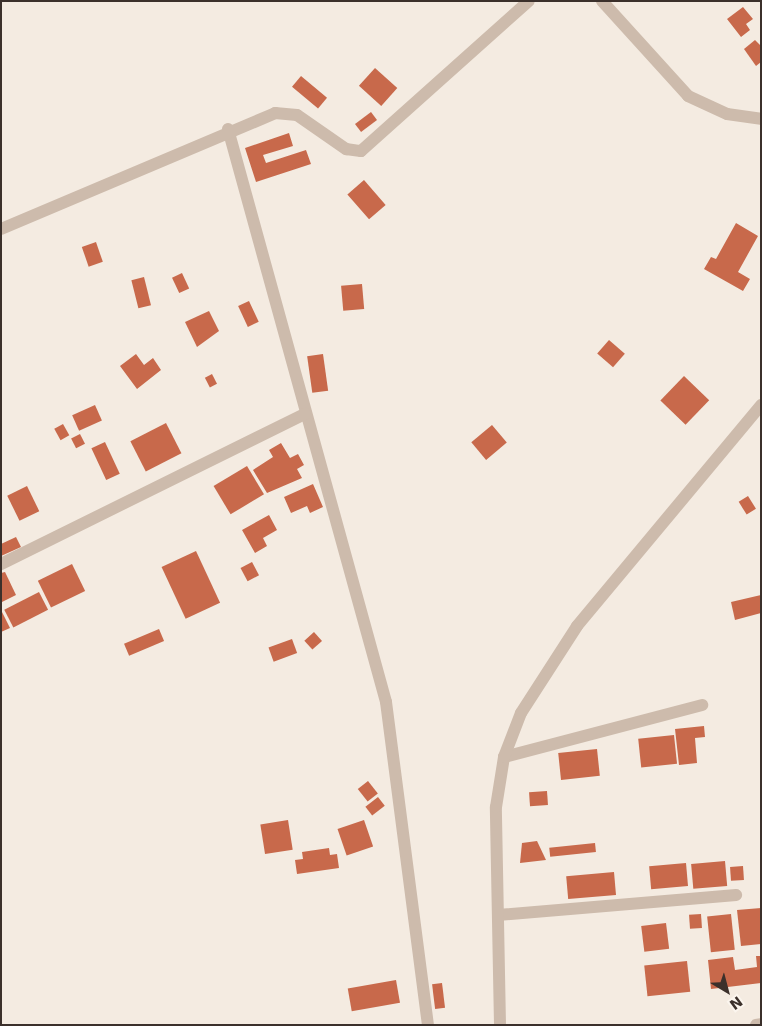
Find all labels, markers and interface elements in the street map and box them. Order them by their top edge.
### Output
north arrow [702,966,752,1016]
text: N [727,993,746,1013]

